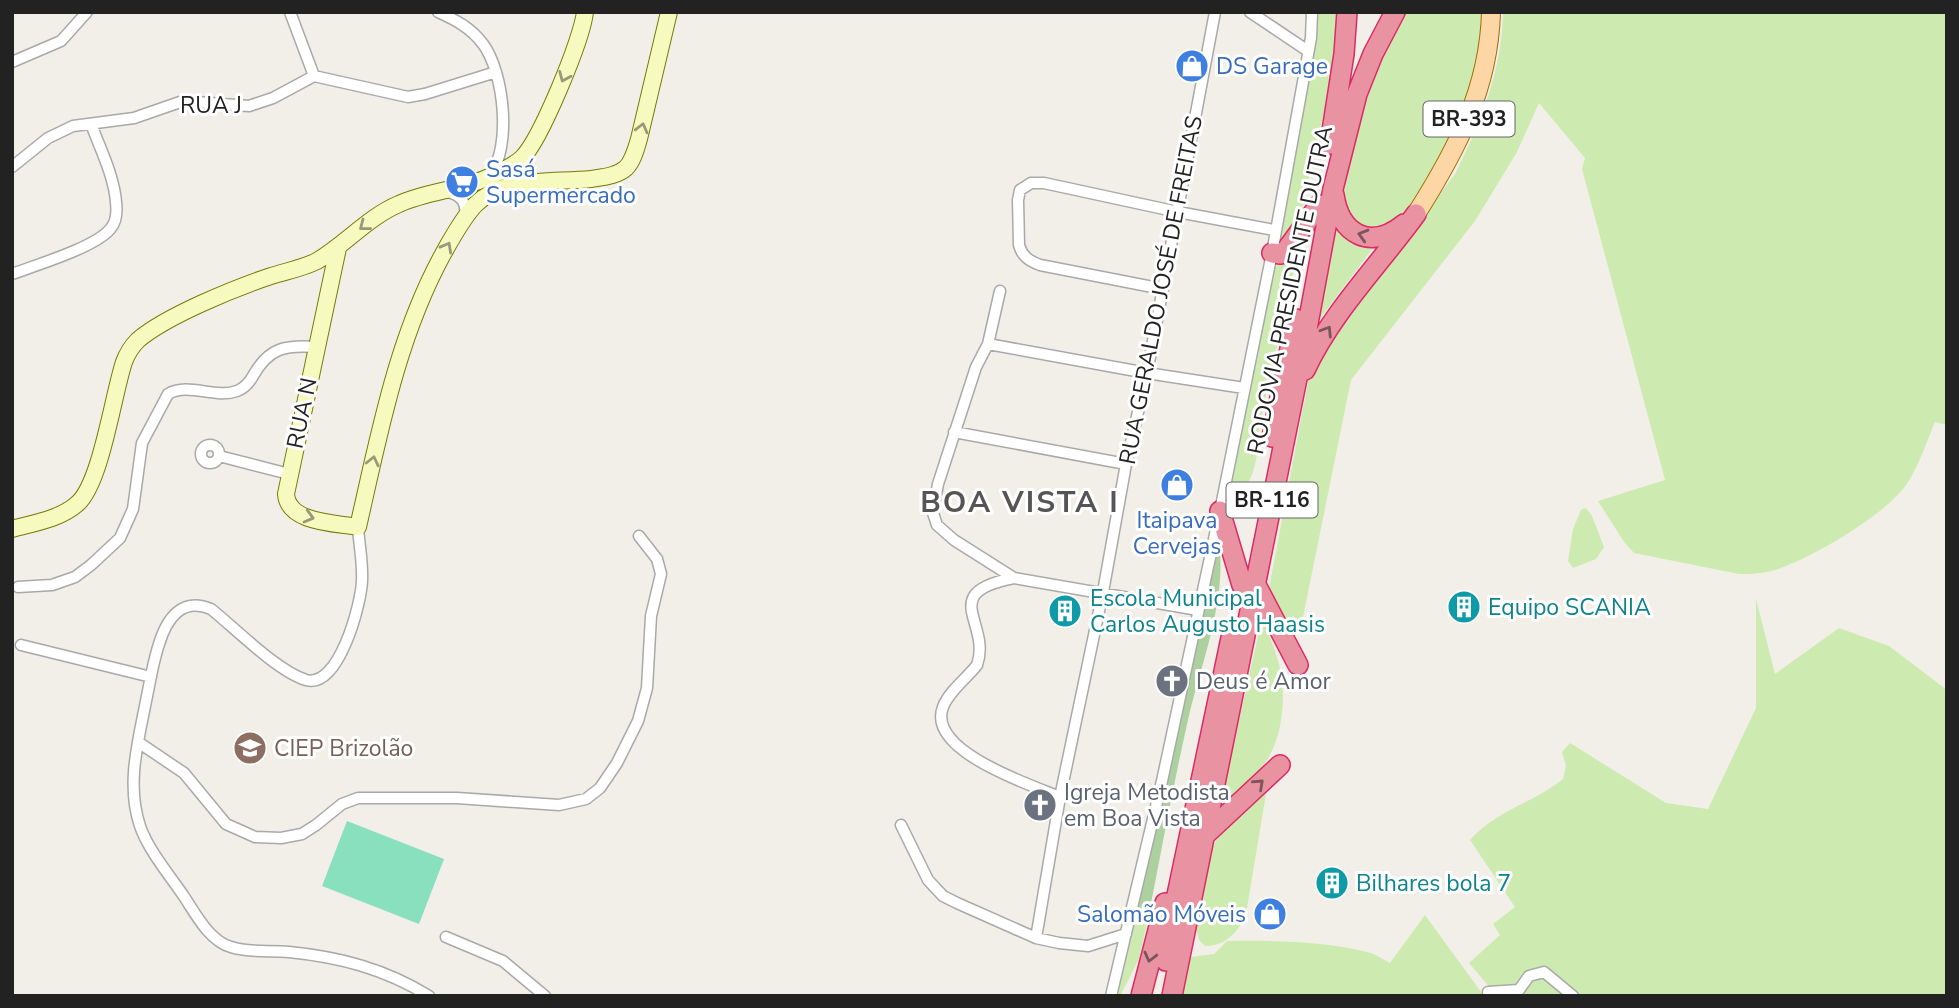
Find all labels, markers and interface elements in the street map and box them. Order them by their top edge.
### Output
shop icon: DS Garage [1173,47,1211,85]
place label: DS Garage [1216,51,1328,82]
one-way arrow [558,70,572,82]
street label: RUA J [180,90,242,121]
road number: BR-393 [1424,102,1514,136]
street label: RUA GERALDO JOSÉ DE FREITAS [1112,113,1210,467]
one-way arrow [634,122,648,134]
street label: RODOVIA PRESIDENTE DUTRA [1240,123,1340,457]
place label: Sasá Supermercado [486,154,636,211]
supermarket icon: Sasá Supermercado [443,163,481,201]
one-way arrow [359,218,372,231]
one-way arrow [1358,228,1370,243]
one-way arrow [439,241,452,254]
one-way arrow [1319,326,1332,339]
street label: RUA N [279,375,325,451]
one-way arrow [365,455,379,467]
shop icon: Itaipava Cervejas [1158,466,1196,504]
district label: BOA VISTA I [920,482,1120,523]
road number: BR-116 [1226,482,1318,518]
place label: Itaipava Cervejas [1133,505,1221,562]
one-way arrow [303,509,315,523]
place label: Escola Municipal Carlos Augusto Haasis [1090,583,1325,640]
building icon: Equipo SCANIA [1445,588,1483,626]
building icon: Escola Municipal Carlos Augusto Haasis [1046,592,1084,630]
place label: Equipo SCANIA [1488,592,1651,623]
church icon: Deus é Amor [1153,662,1191,700]
place label: Deus é Amor [1196,666,1332,697]
school or university icon: CIEP Brizolão [231,729,269,767]
place label: CIEP Brizolão [274,733,413,764]
place label: Igreja Metodista em Boa Vista [1064,777,1230,834]
one-way arrow [1251,779,1264,792]
church icon: Igreja Metodista em Boa Vista [1021,786,1059,824]
building icon: Bilhares bola 7 [1313,864,1351,902]
place label: Bilhares bola 7 [1356,868,1511,899]
shop icon: Salomão Móveis [1251,895,1289,933]
place label: Salomão Móveis [1077,899,1246,930]
one-way arrow [1144,951,1158,963]

